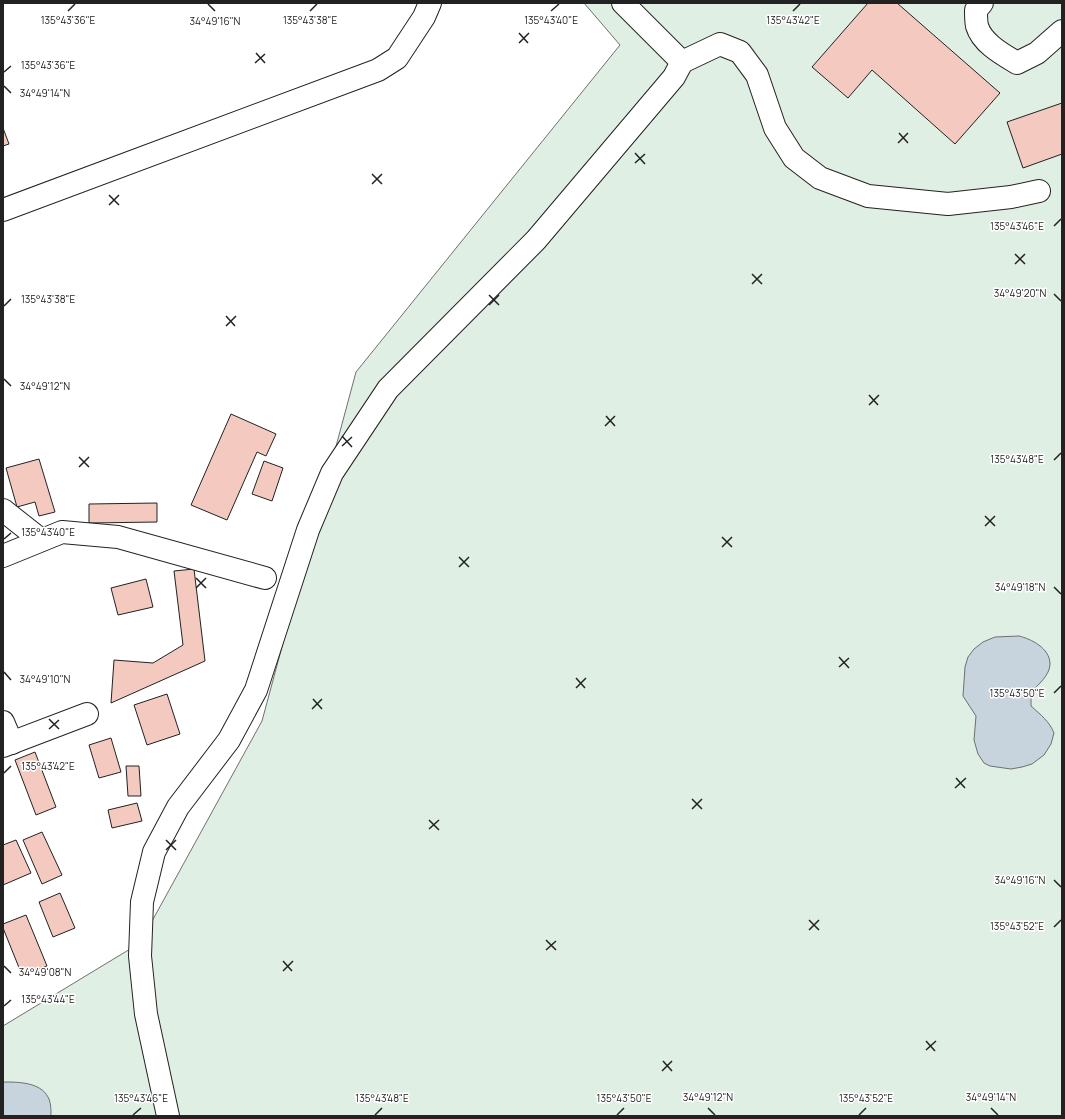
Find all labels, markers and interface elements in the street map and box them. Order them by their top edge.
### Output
text: 135°43'36"E [41,13,96,27]
text: 135°43'38"E [283,13,337,27]
text: 135°43'40"E [524,13,578,27]
text: 135°43'42"E [766,13,820,27]
text: 34°49'16"N [190,14,241,28]
text: 135°43'36"E [21,58,76,72]
text: 34°49'14"N [20,86,70,100]
text: 135°43'46"E [990,219,1044,233]
text: 34°49'20"N [994,286,1046,300]
text: 135°43'38"E [21,292,75,306]
text: 34°49'12"N [20,379,70,393]
text: 135°43'48"E [990,452,1044,466]
text: 135°43'40"E [21,525,75,539]
text: 34°49'18"N [995,580,1045,594]
text: 34°49'10"N [20,672,71,686]
text: 135°43'50"E [990,686,1045,700]
text: 135°43'42"E [21,759,75,773]
text: 34°49'16"N [995,873,1046,887]
text: 135°43'52"E [990,919,1044,933]
text: 34°49'08"N [19,965,72,979]
text: 135°43'44"E [21,992,75,1006]
text: 34°49'12"N [683,1090,733,1104]
text: 34°49'14"N [966,1090,1016,1104]
text: 135°43'46"E [114,1091,168,1105]
text: 135°43'48"E [355,1091,409,1105]
text: 135°43'50"E [597,1091,652,1105]
text: 135°43'52"E [839,1091,893,1105]

